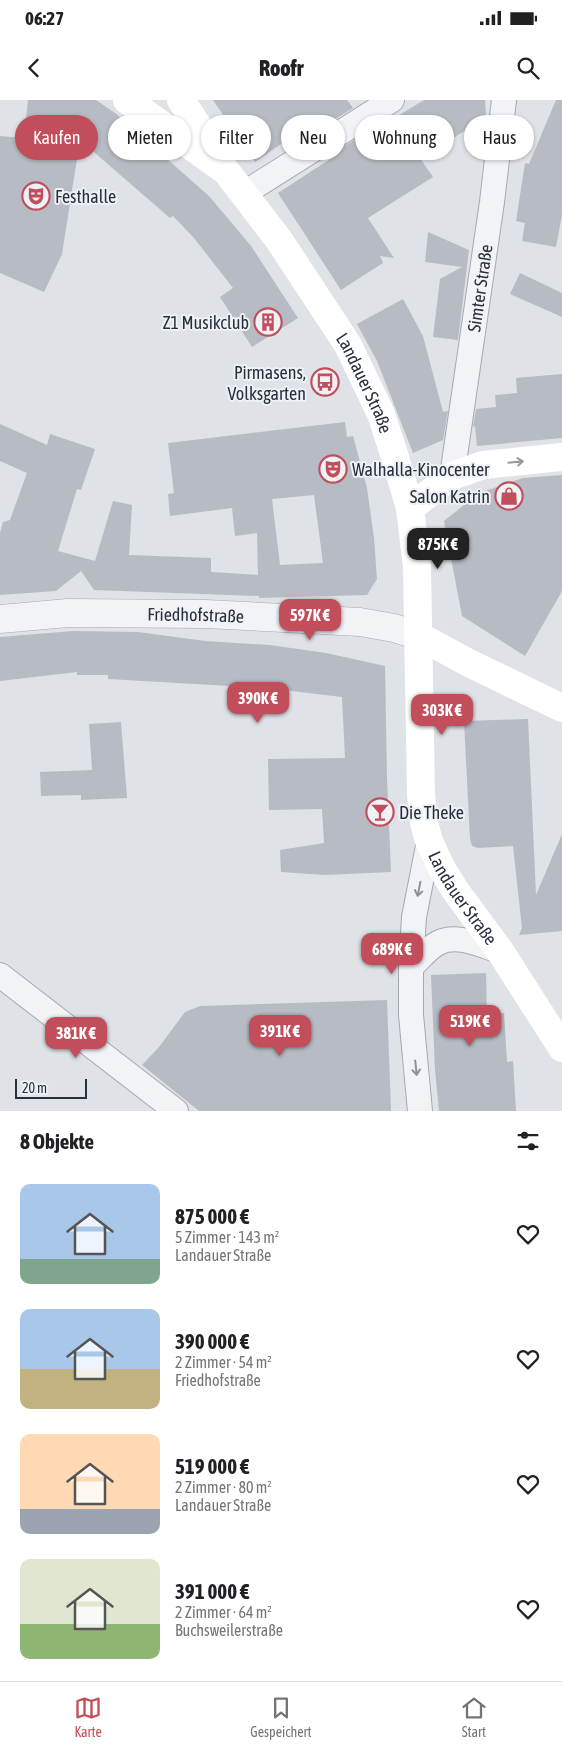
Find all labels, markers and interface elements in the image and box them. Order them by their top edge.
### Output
text: 06:27 [25,7,64,29]
icon: back [20,54,48,82]
icon: search [514,54,542,82]
text: Roofr [259,55,303,81]
chip: Kaufen [15,115,98,160]
chip: Mieten [108,115,191,160]
chip: Filter [201,115,271,160]
chip: Neu [281,115,345,160]
chip: Wohnung [355,115,454,160]
chip: Haus [464,115,534,160]
theatre icon: Festhalle [21,181,51,211]
place label: Festhalle [55,186,116,207]
street label: Simter Straße [463,243,496,333]
building icon: Z1 Musikclub [253,307,283,337]
place label: Z1 Musikclub [163,312,249,333]
street label: Landauer Straße [332,329,397,436]
place label: Pirmasens, Volksgarten [227,362,306,404]
bus stop icon: Pirmasens, Volksgarten [310,367,340,397]
theatre icon: Walhalla-Kinocenter [318,454,348,484]
one-way arrow [508,457,524,467]
place label: Walhalla-Kinocenter [352,459,490,480]
shop icon: Salon Katrin [494,481,524,511]
place label: Salon Katrin [410,486,490,507]
pin: 875K € [397,528,479,570]
text: 875K € [418,535,458,553]
pin: 597K € [269,598,351,641]
street label: Friedhofstraße [147,603,245,626]
text: 597K € [290,606,330,624]
pin: 390K € [217,682,299,724]
text: 390K € [238,689,278,707]
pin: 303K € [401,694,483,736]
text: 303K € [422,701,462,719]
bar icon: Die Theke [365,797,395,827]
place label: Die Theke [399,802,464,823]
street label: Landauer Straße [425,848,502,949]
one-way arrow [414,881,423,897]
pin: 689K € [351,932,433,975]
text: 689K € [372,940,412,958]
pin: 519K € [429,1004,511,1047]
text: 519K € [450,1012,490,1030]
pin: 391K € [239,1014,321,1057]
pin: 381K € [35,1016,117,1059]
text: 391K € [260,1022,300,1040]
text: 381K € [56,1024,96,1042]
one-way arrow [411,1060,421,1076]
scale bar [15,1076,88,1099]
text: 20 m [22,1080,47,1096]
icon: filters [514,1127,542,1155]
text: 8 Objekte [20,1129,94,1153]
icon: home [60,1204,120,1264]
text: 875 000 € [175,1204,249,1228]
icon: heart [514,1220,542,1248]
text: 5 Zimmer · 143 m² [175,1228,279,1246]
text: Landauer Straße [175,1246,271,1264]
icon: home [60,1329,120,1389]
text: 390 000 € [175,1329,249,1353]
icon: heart [514,1345,542,1373]
text: 2 Zimmer · 54 m² [175,1353,272,1371]
text: Friedhofstraße [175,1371,261,1389]
icon: home [60,1454,120,1514]
text: 519 000 € [175,1454,249,1478]
icon: heart [514,1470,542,1498]
text: 2 Zimmer · 80 m² [175,1478,272,1496]
text: Landauer Straße [175,1496,271,1514]
icon: home [60,1579,120,1639]
text: 391 000 € [175,1579,249,1603]
icon: heart [514,1595,542,1623]
text: 2 Zimmer · 64 m² [175,1603,272,1621]
text: Buchsweilerstraße [175,1621,283,1639]
tab: Karte [74,1694,102,1740]
tab: Gespeichert [250,1694,312,1740]
tab: Start [460,1694,488,1740]

